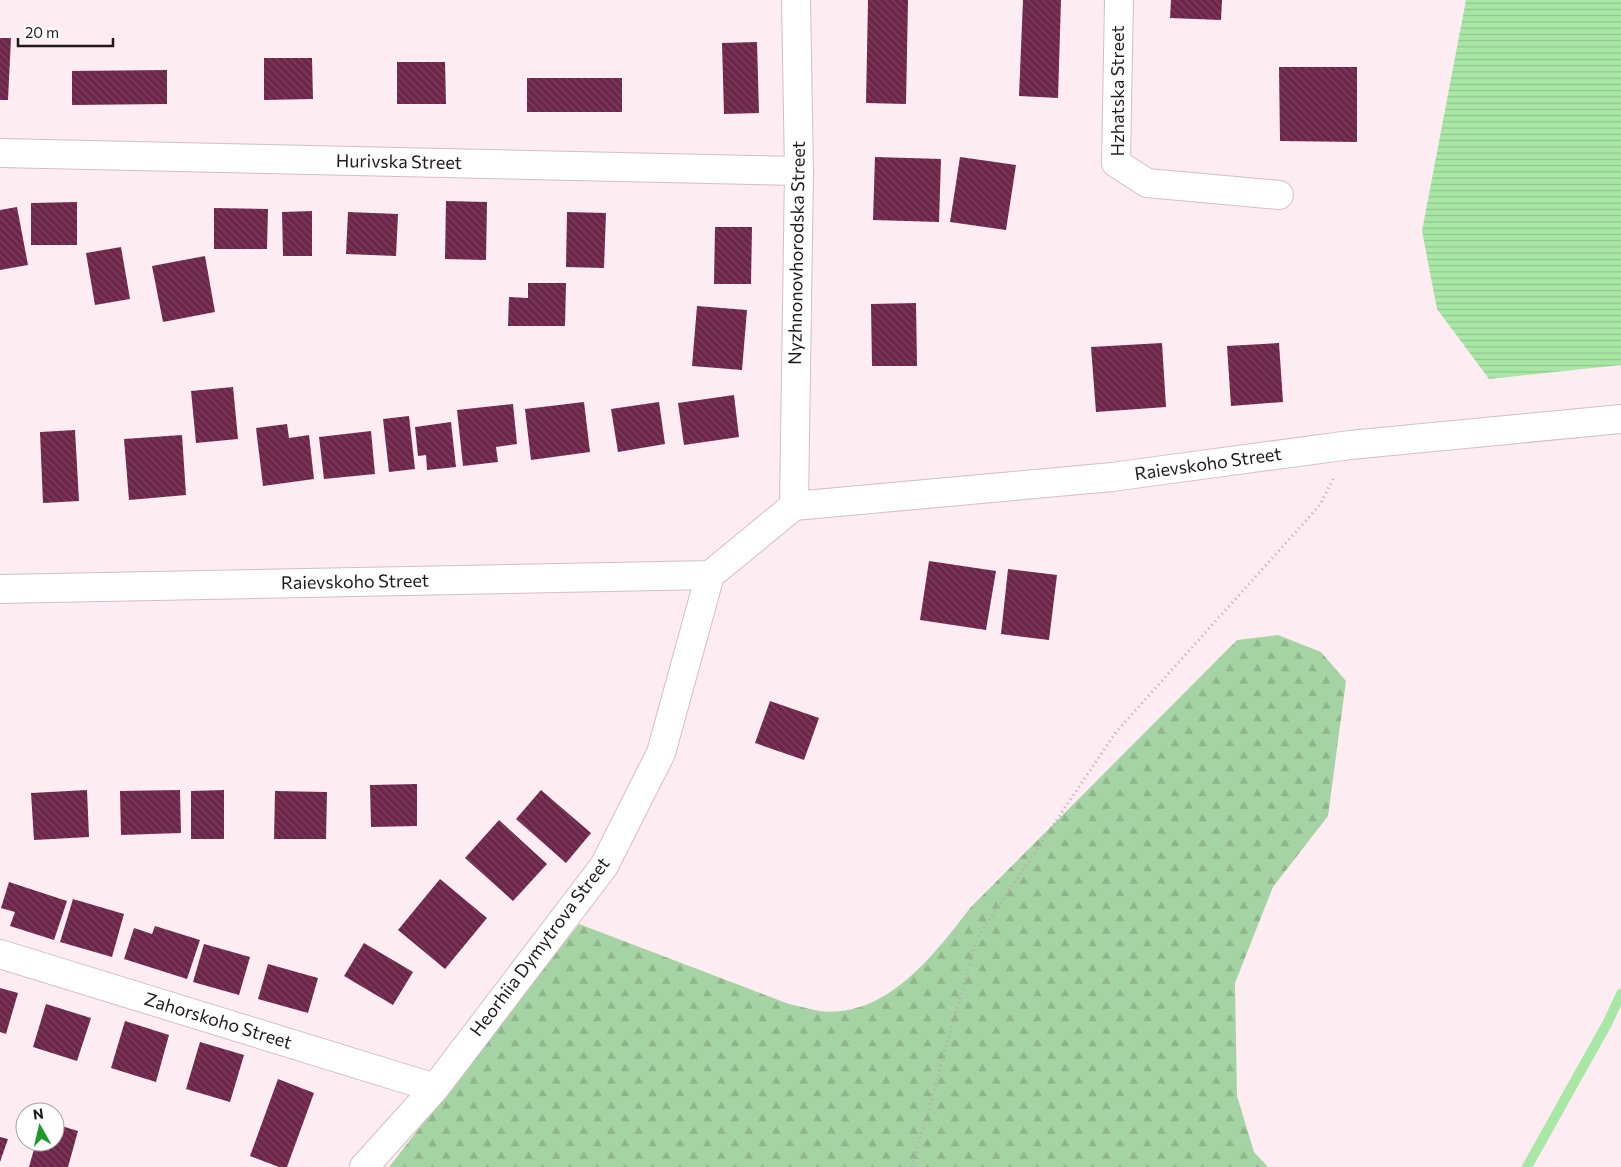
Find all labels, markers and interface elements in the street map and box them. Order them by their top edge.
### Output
scale bar [18,15,112,47]
text: 20 m [25,23,59,41]
street label: Hzhatska Street [1106,25,1128,157]
street label: Nyzhnonovhorodska Street [783,141,809,365]
street label: Hurivska Street [336,149,462,173]
street label: Raievskoho Street [1133,442,1283,484]
street label: Raievskoho Street [281,569,429,593]
street label: Heorhiia Dymytrova Street [465,853,614,1040]
street label: Zahorskoho Street [142,987,295,1053]
north arrow [15,1102,65,1152]
text: N [32,1104,45,1123]

